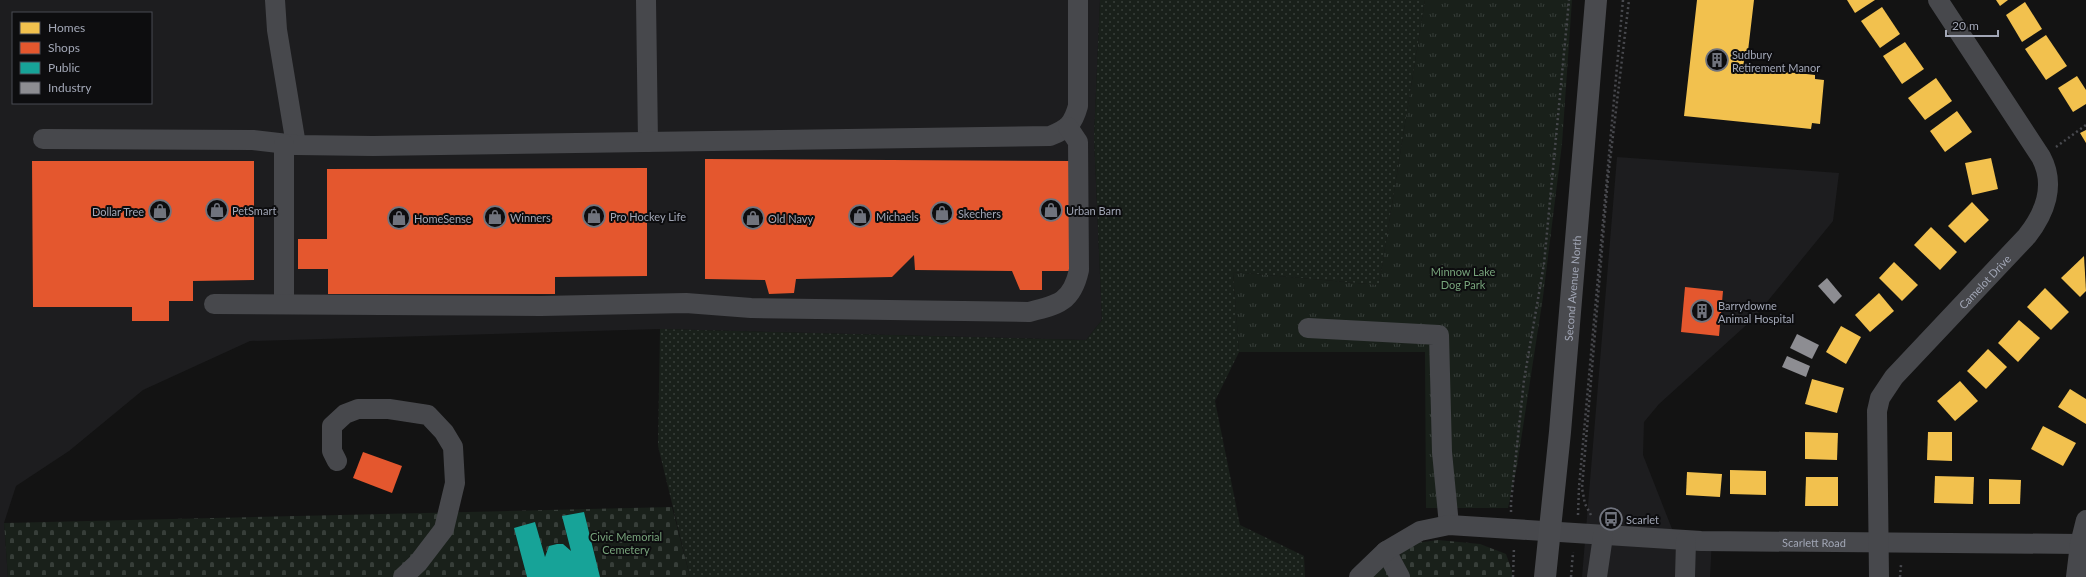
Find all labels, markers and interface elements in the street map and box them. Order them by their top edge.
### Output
legend [12,12,152,104]
scale bar [1946,12,1998,38]
text: 20 m [1952,18,1979,33]
text: Homes [48,20,85,35]
text: Shops [48,40,80,55]
building icon: Sudbury Retirement Manor [1704,47,1730,73]
place label: Sudbury Retirement Manor [1732,48,1820,74]
text: Public [48,60,80,75]
text: Industry [48,80,92,95]
shop icon: PetSmart [204,197,230,223]
shop icon: Urban Barn [1038,197,1064,223]
shop icon: Dollar Tree [147,198,173,224]
shop icon: Skechers [929,200,955,226]
shop icon: Pro Hockey Life [581,203,607,229]
shop icon: Michaels [847,203,873,229]
place label: PetSmart [232,204,276,217]
shop icon: Winners [482,204,508,230]
place label: Urban Barn [1066,204,1121,217]
place label: Dollar Tree [92,205,144,218]
shop icon: HomeSense [386,205,412,231]
shop icon: Old Navy [740,205,766,231]
place label: Skechers [958,207,1001,220]
place label: Pro Hockey Life [610,210,686,223]
place label: Michaels [876,210,919,223]
place label: Winners [510,211,551,224]
place label: HomeSense [414,212,472,225]
place label: Old Navy [768,212,814,225]
street label: Second Avenue North [1561,235,1583,342]
street label: Camelot Drive [1956,252,2013,311]
park label: Minnow Lake Dog Park [1431,265,1496,291]
building icon: Barrydowne Animal Hospital [1689,298,1715,324]
place label: Barrydowne Animal Hospital [1718,299,1794,325]
bus stop icon: Scarlet [1598,506,1624,532]
place label: Scarlet [1626,513,1659,526]
park label: Civic Memorial Cemetery [590,530,662,556]
street label: Scarlett Road [1782,535,1846,549]

